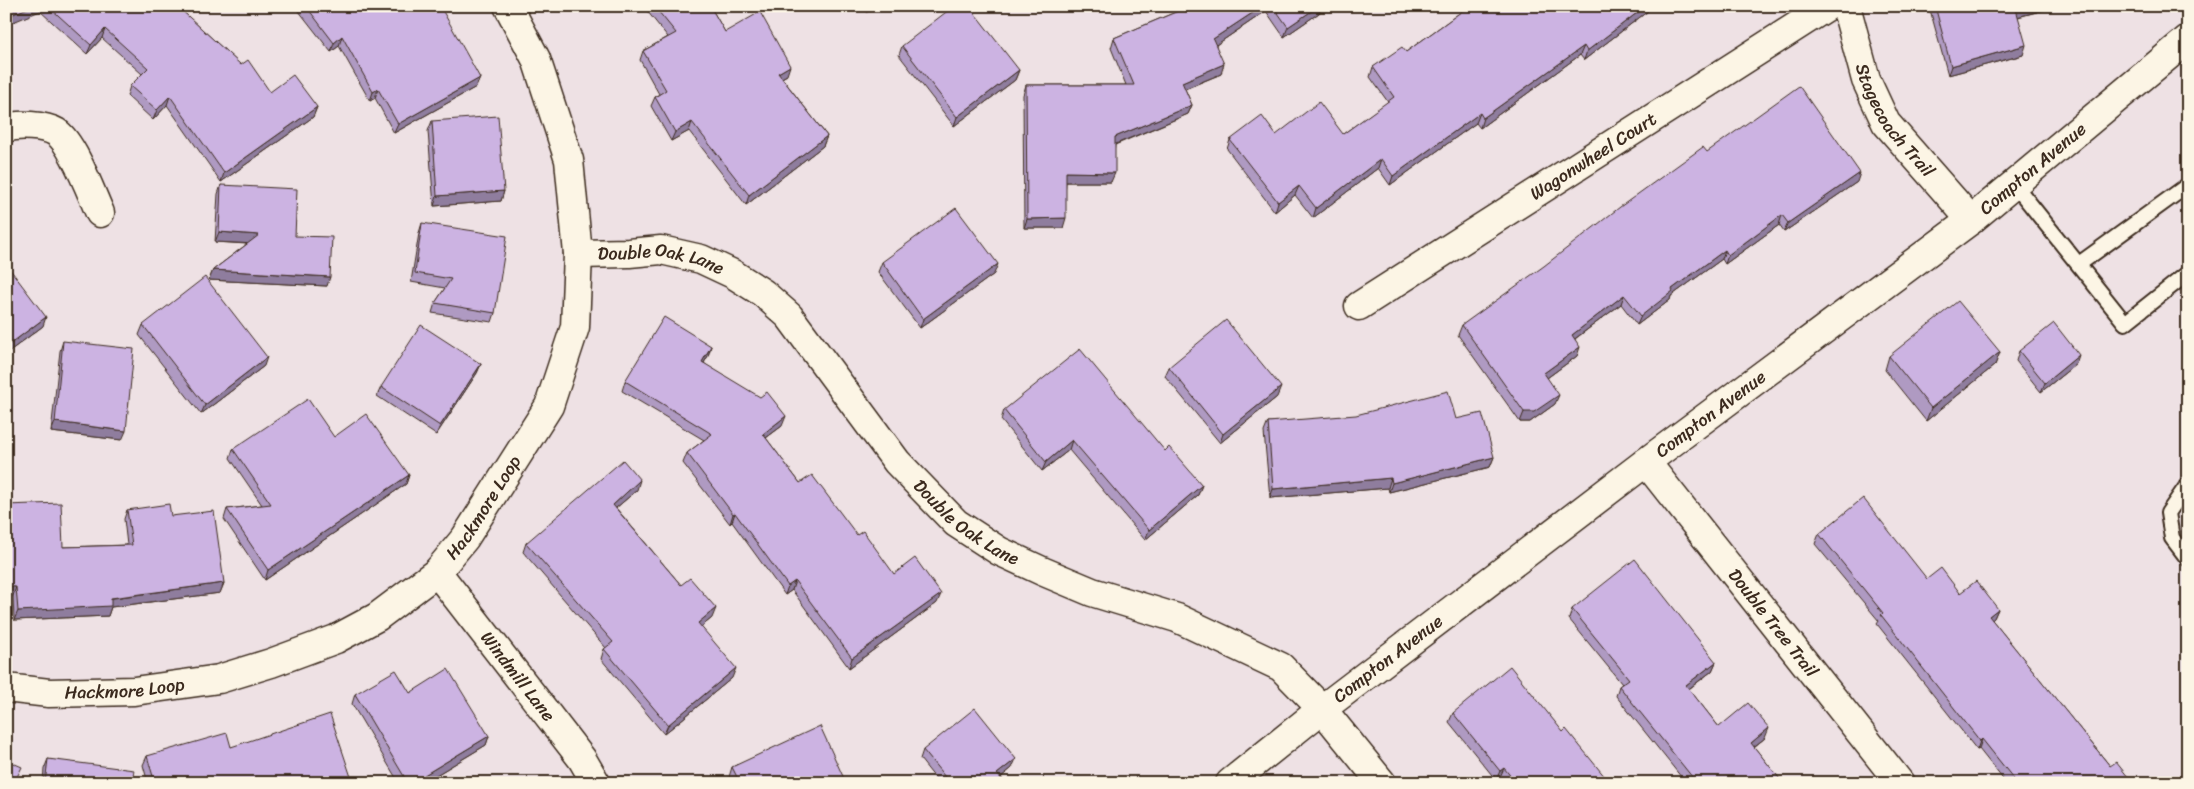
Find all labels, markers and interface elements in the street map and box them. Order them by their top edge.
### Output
street label: Stagecoach Trail [1846,60,1943,185]
street label: Wagonwheel Court [1523,103,1663,209]
street label: Compton Avenue [1972,114,2094,223]
street label: Double Oak Lane [597,233,730,284]
street label: Compton Avenue [1648,362,1773,466]
street label: Hackmore Loop [437,448,530,567]
street label: Double Oak Lane [905,471,1025,574]
street label: Double Tree Trail [1720,561,1827,685]
street label: Compton Avenue [1326,606,1450,711]
street label: Windmill Lane [472,624,564,729]
street label: Hackmore Loop [64,668,187,709]

